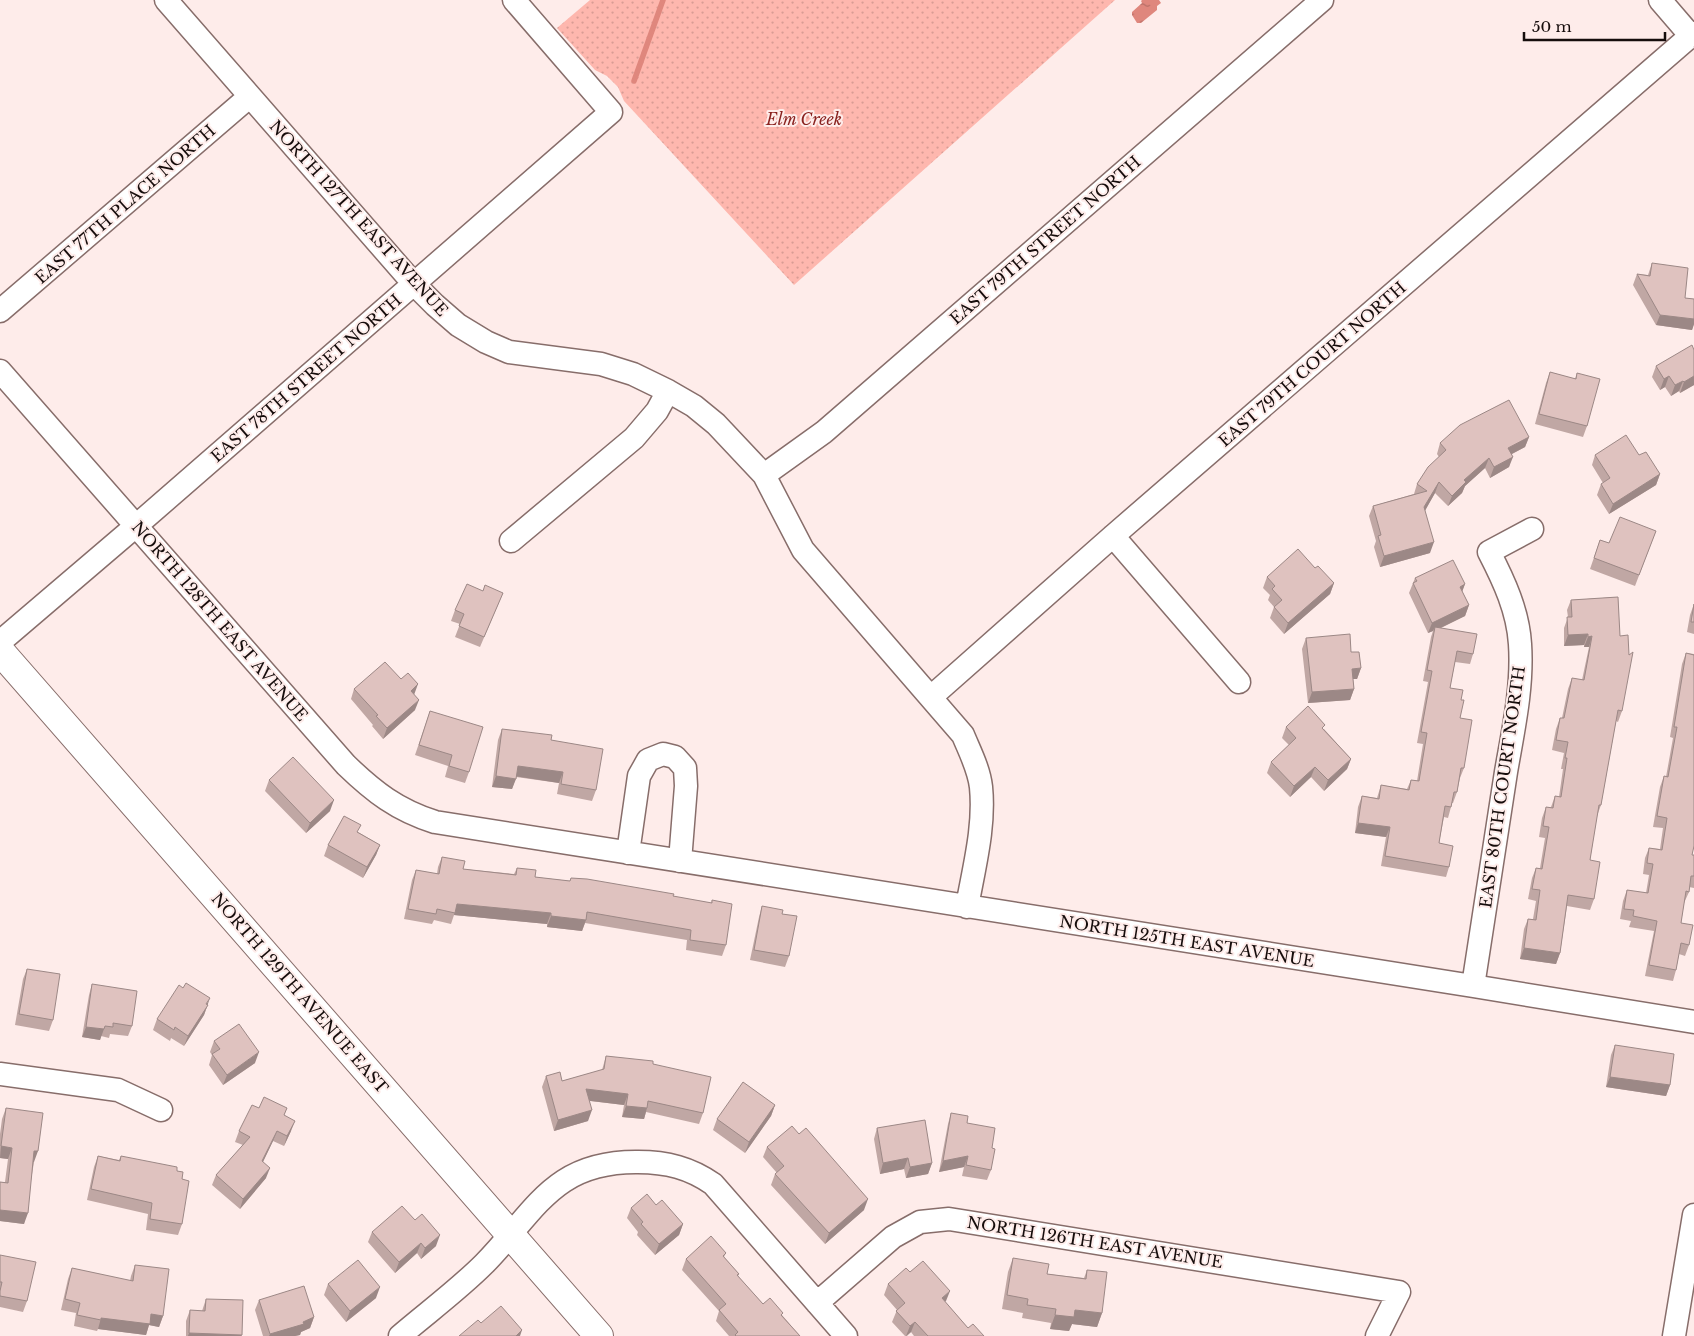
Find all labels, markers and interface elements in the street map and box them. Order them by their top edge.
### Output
scale bar [1524,10,1665,42]
text: 50 m [1532,17,1572,36]
park label: Elm Creek [765,109,842,129]
street label: NORTH 127TH EAST AVENUE [266,116,452,320]
street label: EAST 77TH PLACE NORTH [31,120,219,288]
street label: EAST 79TH STREET NORTH [945,151,1145,328]
street label: EAST 79TH COURT NORTH [1214,277,1410,451]
street label: EAST 78TH STREET NORTH [207,290,406,466]
street label: NORTH 128TH EAST AVENUE [128,517,312,725]
street label: EAST 80TH COURT NORTH [1475,664,1529,909]
street label: NORTH 129TH AVENUE EAST [207,889,393,1097]
street label: NORTH 125TH EAST AVENUE [1058,911,1316,971]
street label: NORTH 126TH EAST AVENUE [966,1212,1224,1272]

